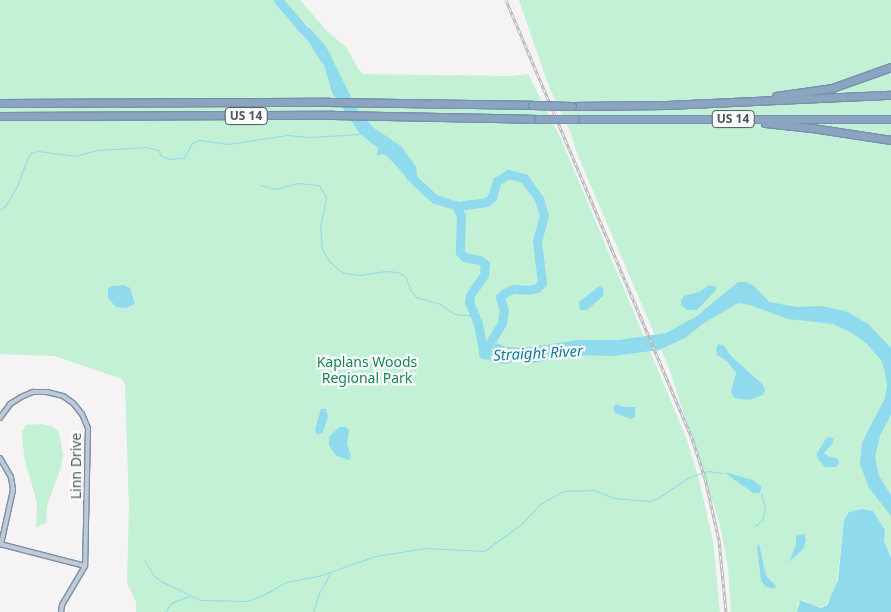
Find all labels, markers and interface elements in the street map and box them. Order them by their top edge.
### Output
road number: US 14 [224,106,268,125]
road number: US 14 [710,110,756,128]
water label: Straight River [493,342,583,364]
park label: Kaplans Woods Regional Park [317,354,417,387]
street label: Linn Drive [68,433,84,499]

